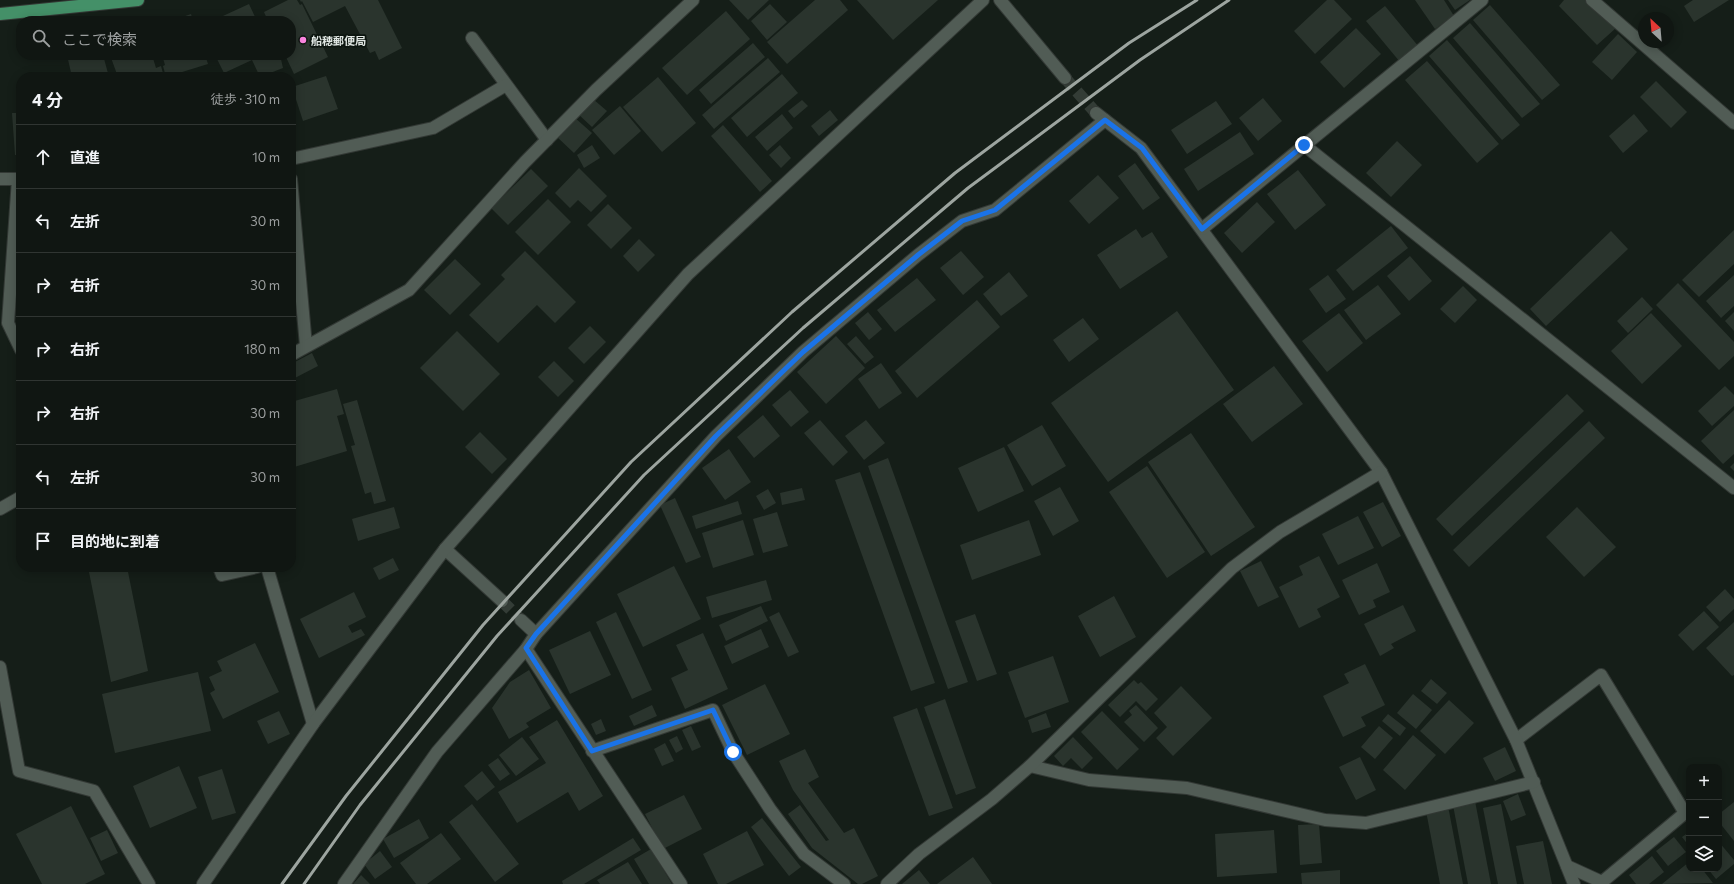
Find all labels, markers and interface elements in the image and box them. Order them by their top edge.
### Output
north arrow [1638,12,1674,48]
search box [16,16,296,60]
icon: search [30,27,52,49]
text: ここで検索 [62,30,137,48]
place label: 船穂郵便局 [311,34,366,47]
marker: 船穂郵便局 [298,35,308,45]
text: 4 分 [32,89,63,110]
text: 徒歩 · 310 m [211,91,280,107]
route end [1295,136,1313,154]
icon: ahead [32,146,54,168]
text: 直進 [70,148,100,166]
text: 10 m [252,149,280,165]
icon: left [32,210,54,232]
text: 左折 [70,212,100,230]
text: 30 m [250,213,280,229]
icon: right [32,274,54,296]
text: 右折 [70,276,100,294]
text: 30 m [250,277,280,293]
icon: right [32,338,54,360]
text: 右折 [70,340,100,358]
text: 180 m [244,341,280,357]
icon: right [32,402,54,424]
text: 右折 [70,404,100,422]
text: 30 m [250,405,280,421]
icon: left [32,466,54,488]
text: 左折 [70,468,100,486]
text: 30 m [250,469,280,485]
icon: arrive [32,530,54,552]
text: 目的地に到着 [70,532,160,550]
route start [724,743,742,761]
map controls [1686,764,1722,872]
button: + [1686,764,1722,800]
button: − [1686,800,1722,836]
button: layers [1686,836,1722,872]

